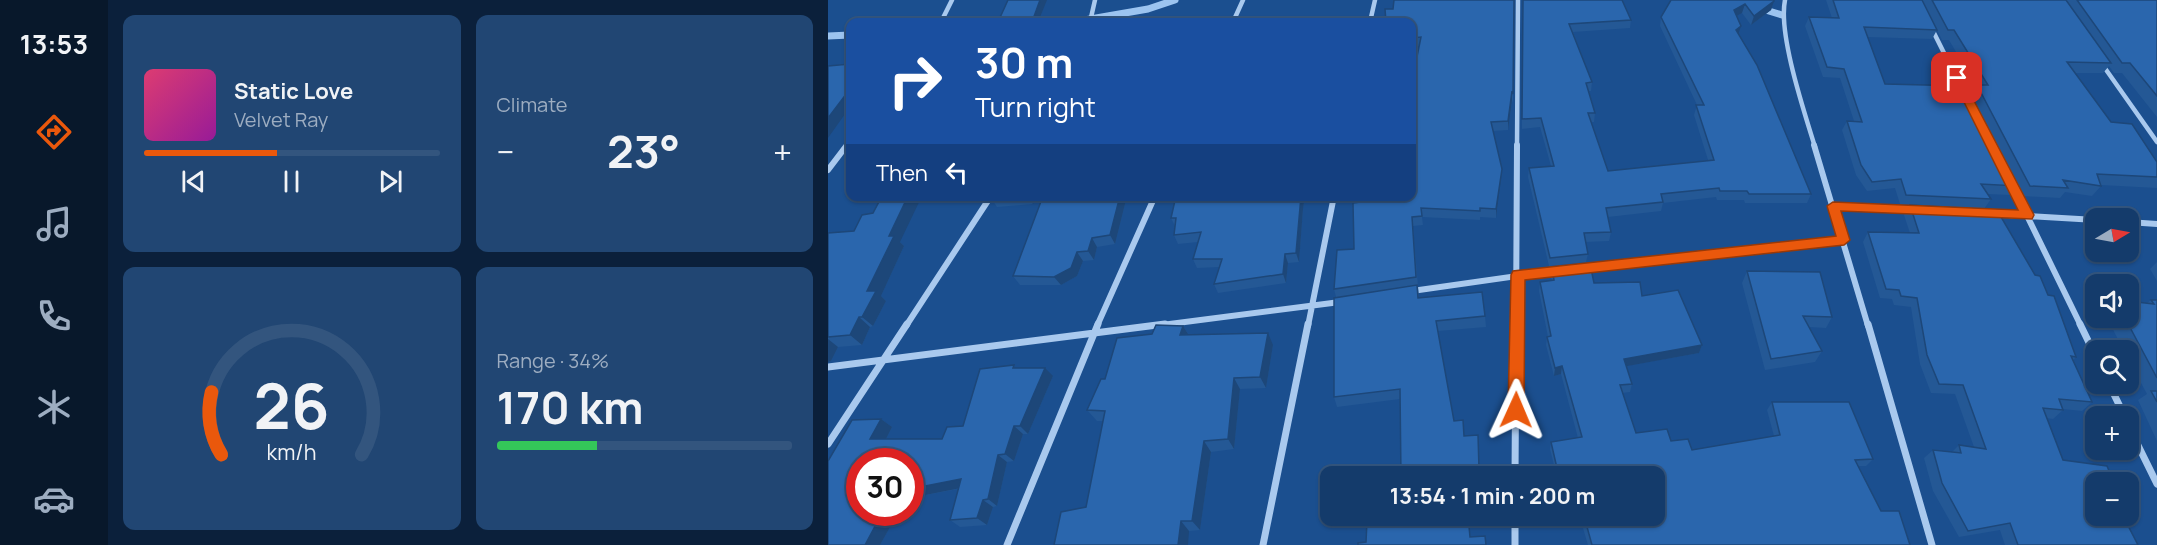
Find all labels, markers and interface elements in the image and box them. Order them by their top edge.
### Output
text: 13:53 [20,25,88,62]
text: 30 m [975,33,1073,91]
icon: right [876,42,954,120]
pin [1931,52,1982,103]
icon: arrive [1940,61,1973,94]
text: Static Love [234,76,353,106]
text: Turn right [975,88,1096,125]
text: Climate [497,91,568,118]
text: Velvet Ray [234,106,328,133]
icon: directions [33,111,75,153]
text: 23° [607,120,680,182]
text: − [497,129,514,174]
text: + [773,129,792,174]
icon: left [940,156,973,189]
text: Then [876,158,928,188]
icon: previous [177,165,210,198]
icon: pause [275,165,308,198]
icon: next [374,165,407,198]
icon: music [33,203,75,245]
north arrow [2085,208,2139,262]
map controls [2085,208,2139,526]
button: sound [2085,274,2139,328]
icon: phone [33,295,75,337]
button: search [2085,340,2139,394]
text: Range · 34% [497,347,609,374]
text: 26 [254,362,330,448]
text: 170 km [497,376,644,438]
position arrow [1484,378,1548,442]
icon: climate [33,386,75,428]
button: + [2085,406,2139,460]
text: km/h [267,438,317,467]
speed limit sign: 30 [846,448,924,526]
button: − [2085,472,2139,526]
icon: car [33,478,75,520]
text: 13:54 · 1 min · 200 m [1390,481,1595,511]

